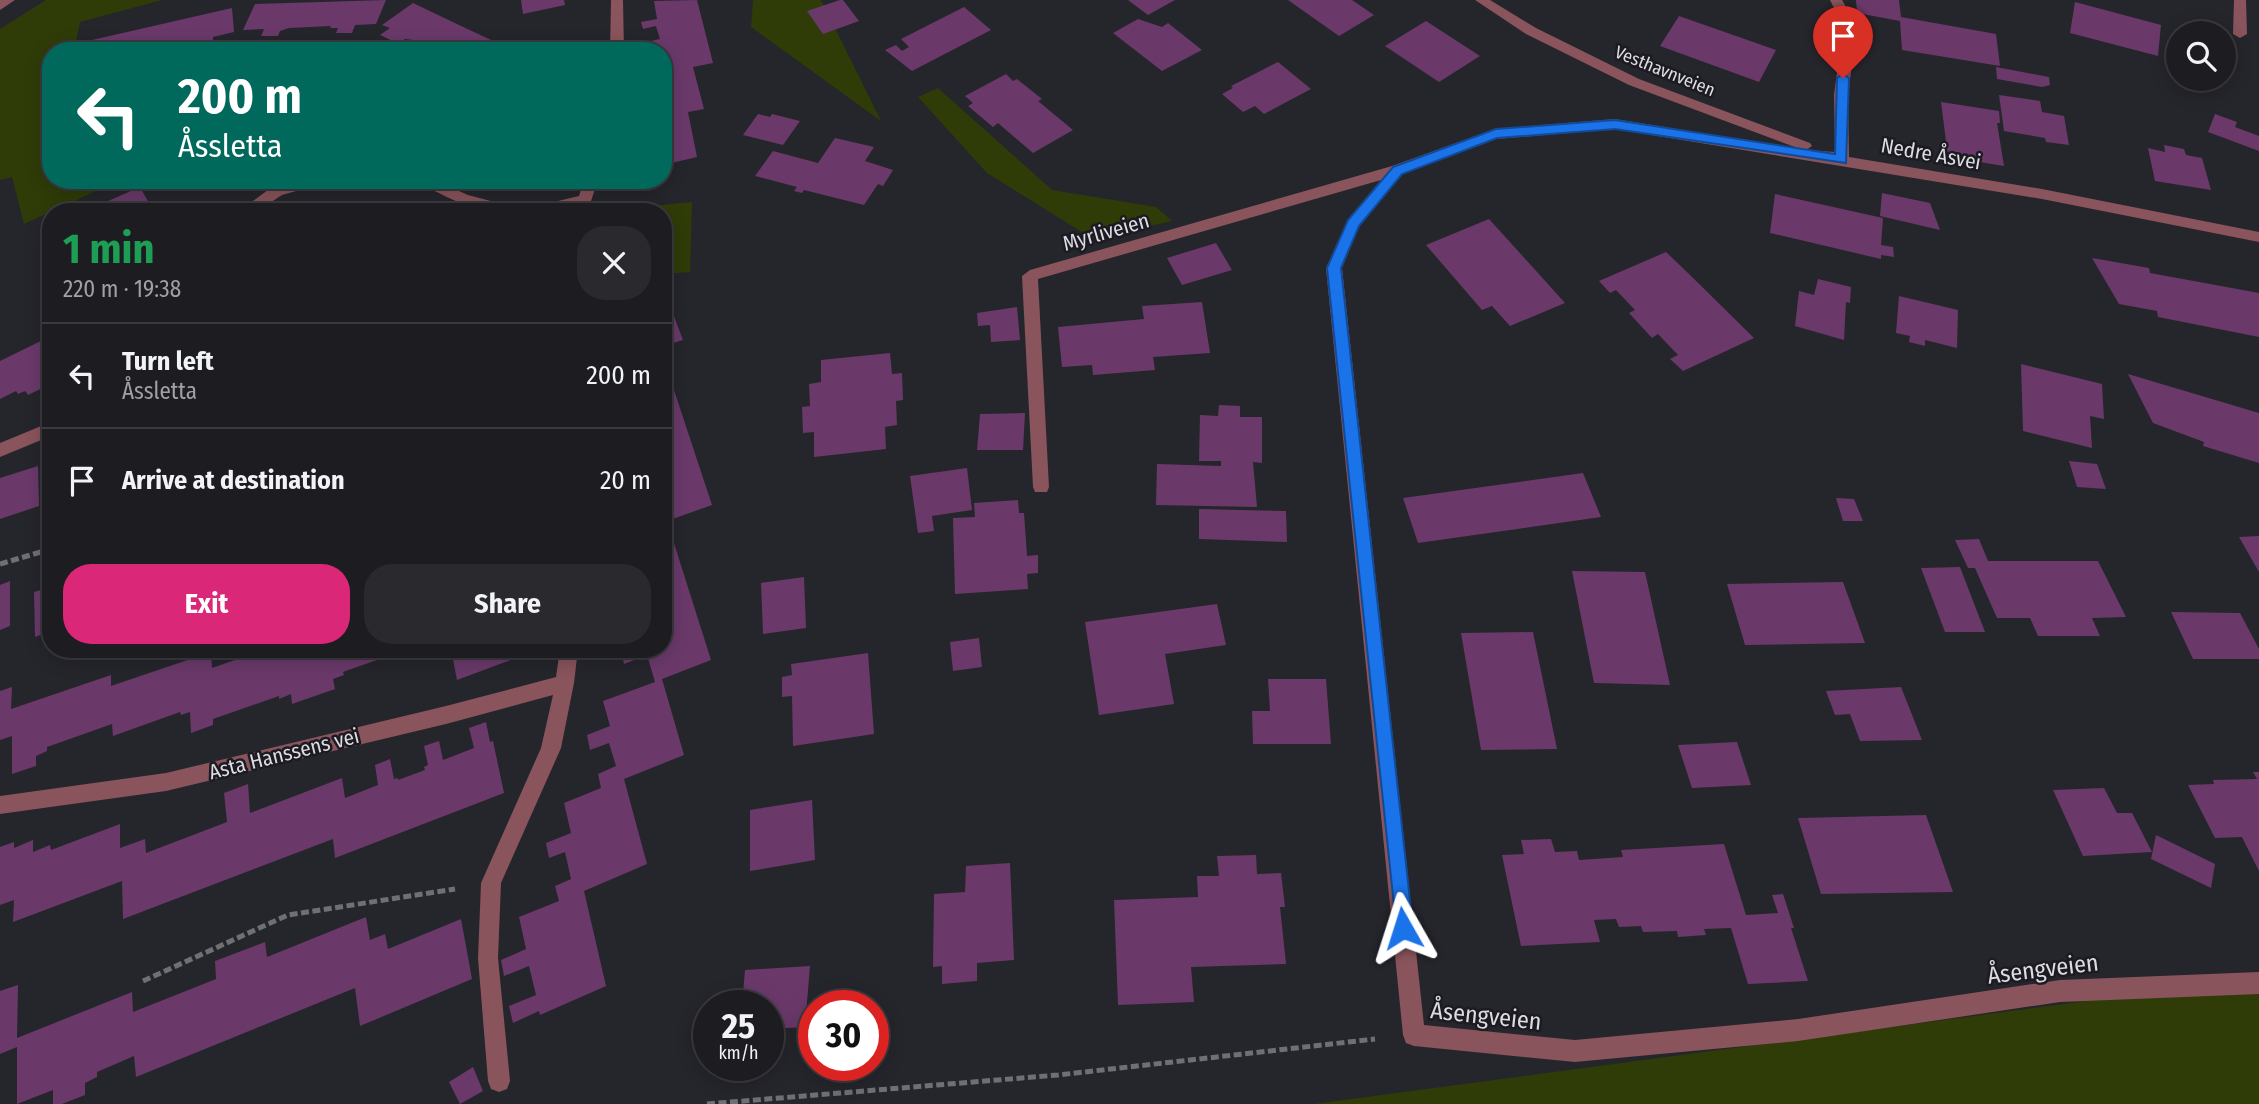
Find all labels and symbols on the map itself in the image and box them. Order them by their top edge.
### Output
pin [1813,6,1873,78]
street label: Vesthavnveien [1612,41,1718,101]
street label: Nedre Åsvei [1879,132,1983,176]
street label: Myrliveien [1060,207,1152,257]
street label: Asta Hanssens vei [206,723,362,785]
position arrow [1366,891,1440,965]
street label: Åsengveien [1986,947,2100,990]
speed limit sign: 30 [798,990,889,1081]
street label: Åsengveien [1429,995,1543,1036]

